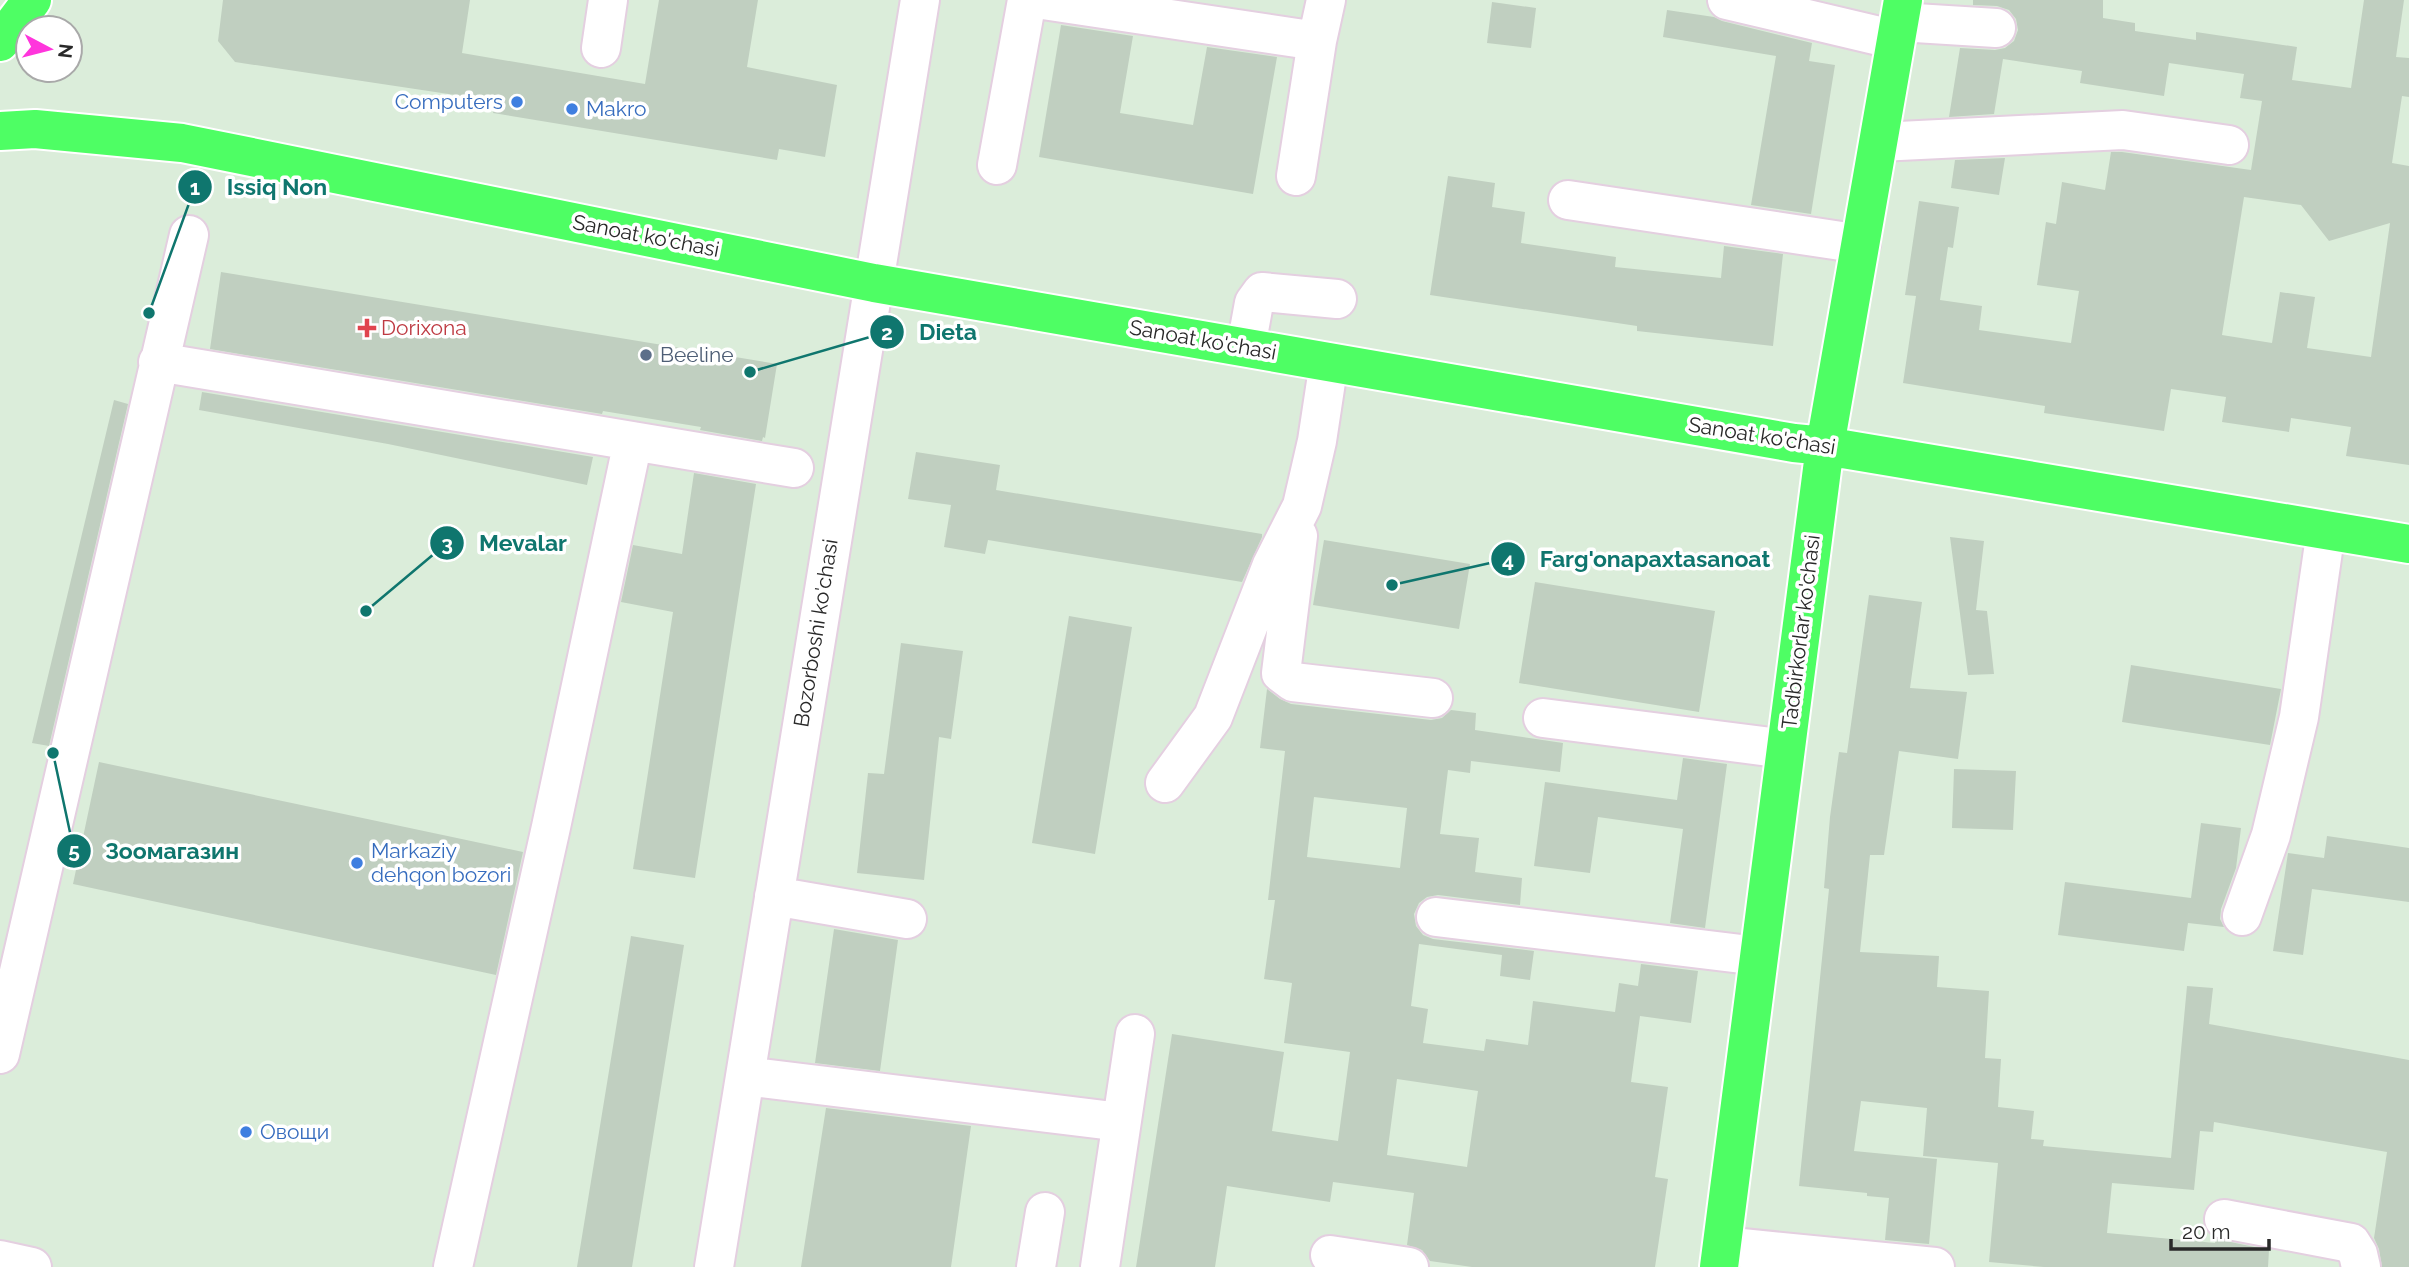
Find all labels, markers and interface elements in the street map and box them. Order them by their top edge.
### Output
north arrow [14,14,84,84]
text: N [54,43,78,60]
place label: Computers [395,89,503,114]
marker: Computers [509,94,525,110]
place label: Makro [586,96,646,121]
marker: Makro [564,101,580,117]
callout: Issiq Non [178,165,341,209]
text: Issiq Non [227,173,327,200]
text: 1 [190,175,200,200]
street label: Sanoat ko'chasi [571,209,722,262]
callout: Dieta [870,310,991,354]
street label: Sanoat ko'chasi [1128,314,1279,365]
place label: Dorixona [381,315,467,340]
text: Dieta [919,318,977,345]
marker: Dorixona [359,320,375,336]
text: 2 [881,320,893,345]
place label: Beeline [660,342,734,367]
marker: Beeline [638,347,654,363]
street label: Sanoat ko'chasi [1687,412,1838,459]
callout: Mevalar [430,521,581,565]
text: Mevalar [479,529,567,556]
text: 3 [441,531,453,556]
street label: Tadbirkorlar ko'chasi [1776,533,1825,731]
street label: Bozorboshi ko'chasi [788,537,843,729]
callout: Farg'onapaxtasanoat [1490,537,1784,581]
text: Farg'onapaxtasanoat [1540,545,1770,572]
text: 4 [1502,547,1514,572]
callout: Зоомагазин [56,829,253,873]
text: Зоомагазин [105,837,239,864]
text: 5 [68,838,80,863]
place label: Markaziy dehqon bozori [371,838,511,887]
marker: Markaziy dehqon bozori [349,855,365,871]
place label: Овощи [260,1119,329,1144]
marker: Овощи [238,1124,254,1140]
scale bar [2171,1208,2269,1252]
text: 20 m [2182,1219,2230,1244]

